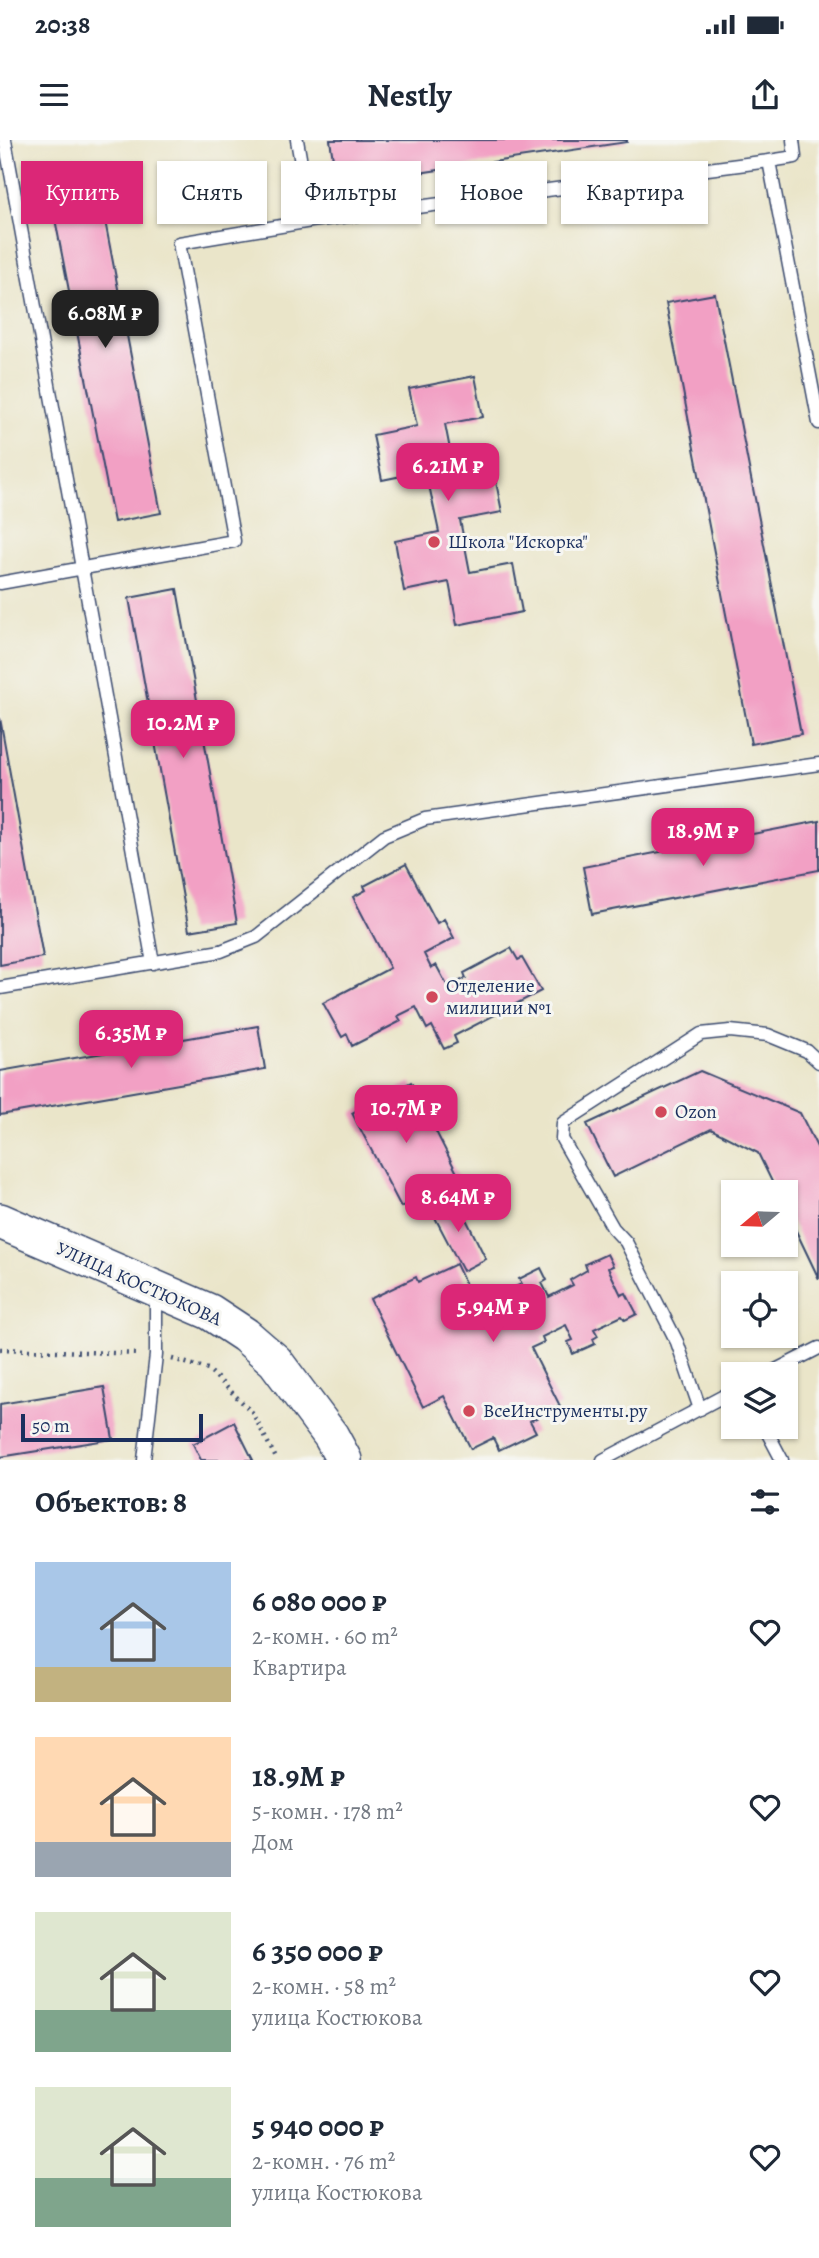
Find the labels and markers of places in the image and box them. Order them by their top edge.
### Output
pin: 6.08M ₽ [40,290,170,350]
pin: 6.21M ₽ [383,444,513,503]
place label: Школа "Искорка" [448,529,588,555]
marker: Школа "Искорка" [426,534,442,550]
pin: 10.2M ₽ [118,700,248,760]
pin: 18.9M ₽ [638,808,768,868]
place label: Отделение милиции №1 [446,973,552,1021]
marker: Отделение милиции №1 [424,989,440,1005]
pin: 6.35M ₽ [66,1010,196,1070]
pin: 10.7M ₽ [341,1086,471,1145]
place label: Ozon [675,1099,717,1125]
marker: Ozon [653,1104,669,1120]
pin: 8.64M ₽ [393,1174,523,1234]
pin: 5.94M ₽ [428,1284,558,1344]
place label: ВсеИнструменты.ру [483,1398,648,1424]
marker: ВсеИнструменты.ру [461,1403,477,1419]

